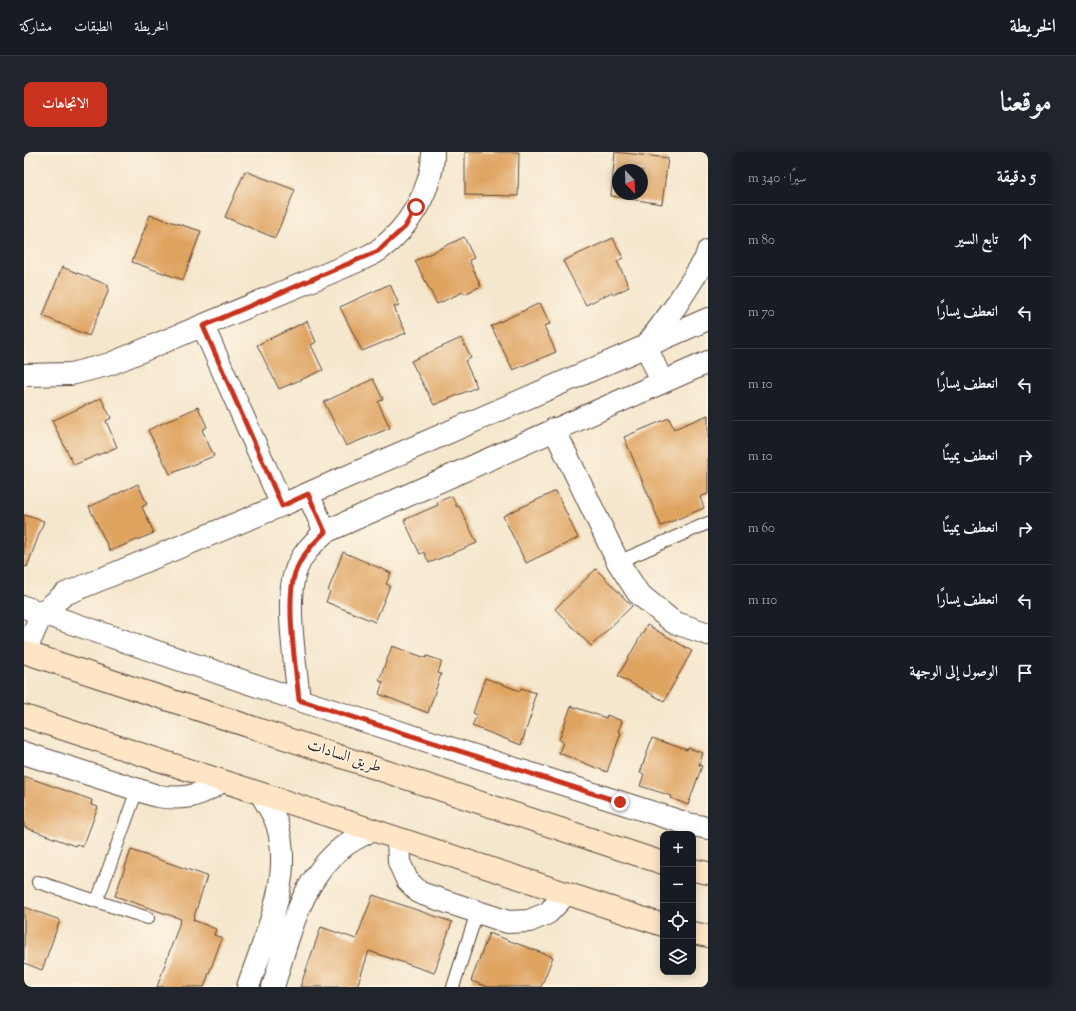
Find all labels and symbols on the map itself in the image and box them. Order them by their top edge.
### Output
north arrow [612,164,648,200]
route start [407,198,425,216]
street label: طريق السادات [304,734,384,780]
route end [611,793,629,811]

